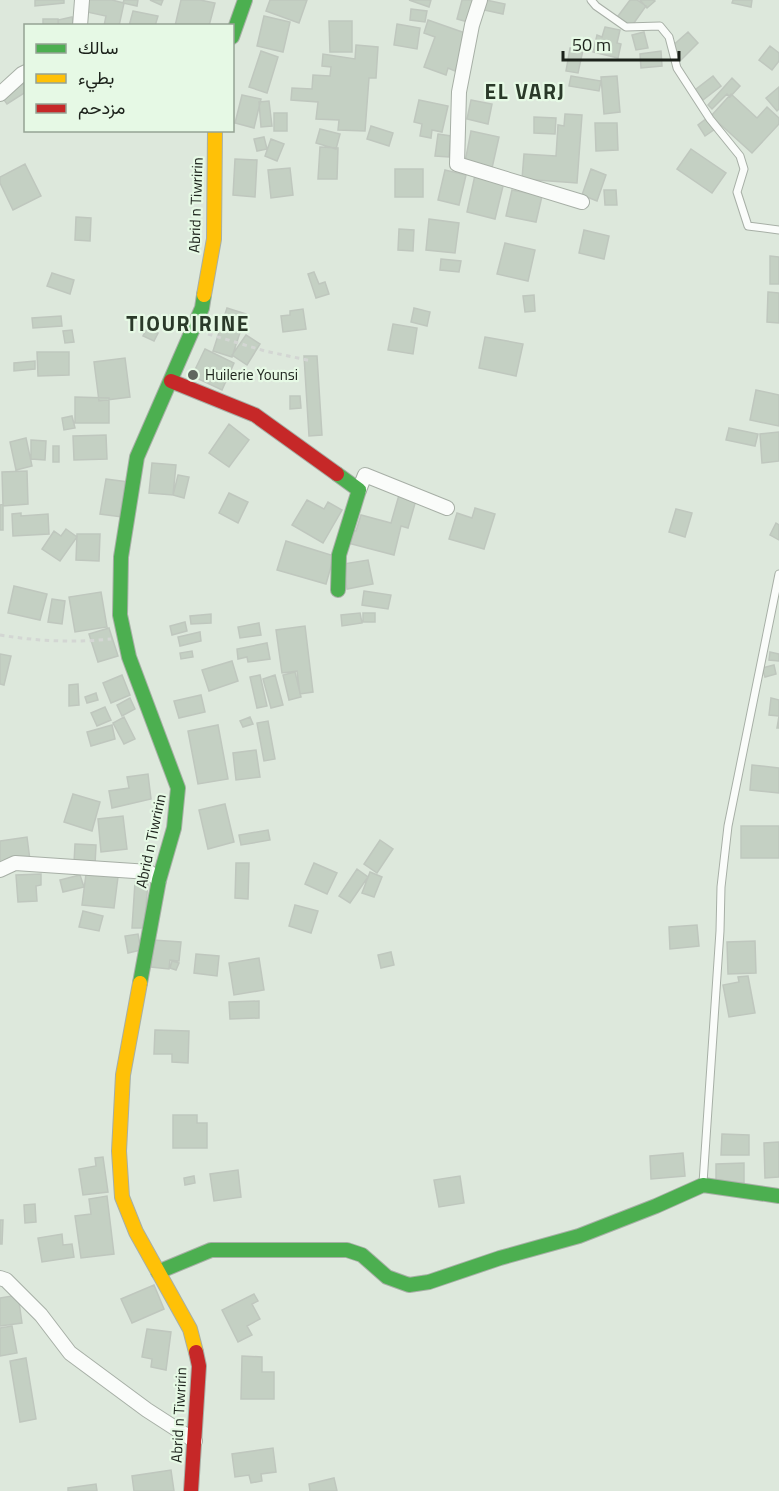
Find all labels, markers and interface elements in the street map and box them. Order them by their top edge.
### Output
legend [24,24,234,132]
scale bar [563,24,678,62]
text: 50 m [572,31,611,58]
text: سالك [78,34,118,61]
text: بطيء [78,64,114,93]
district label: EL VARJ [485,75,565,107]
text: مزدحم [78,94,125,121]
street label: Abrid n Tiwririn [182,157,209,253]
district label: TIOURIRINE [126,307,250,339]
place label: Huilerie Younsi [205,363,298,386]
marker: Huilerie Younsi [186,368,200,382]
street label: Abrid n Tiwririn [129,792,172,890]
street label: Abrid n Tiwririn [165,1367,192,1463]

